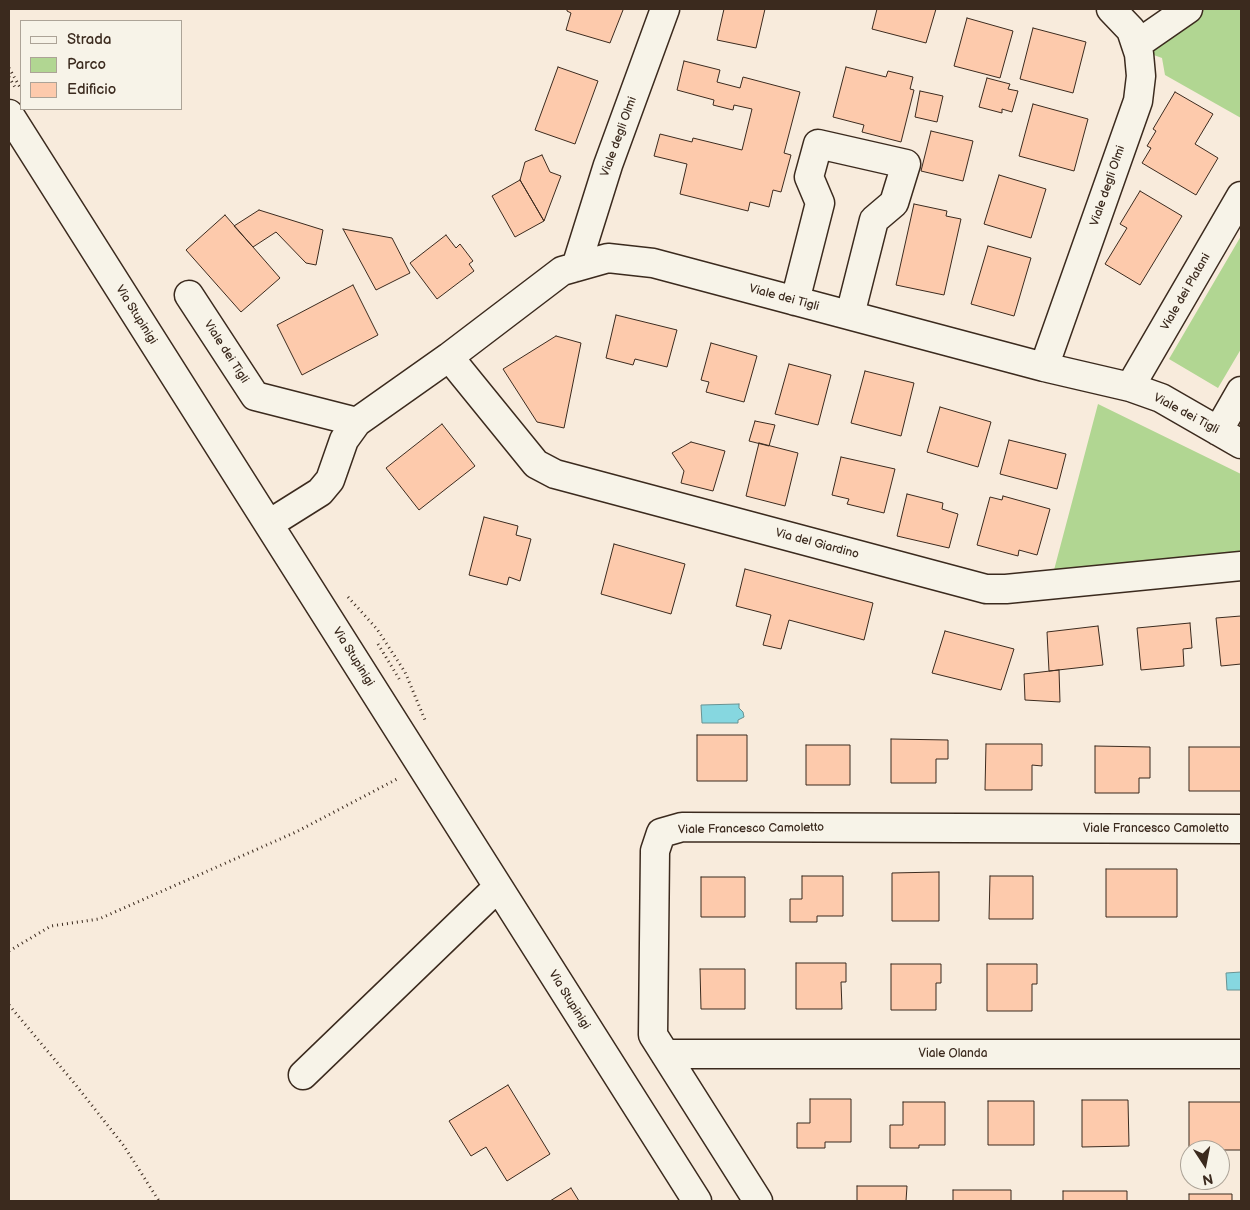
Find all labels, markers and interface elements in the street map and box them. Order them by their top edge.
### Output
legend [20,20,182,110]
text: Strada [67,30,111,49]
text: Parco [67,55,106,74]
text: Edificio [67,80,116,99]
street label: Viale degli Olmi [598,95,640,179]
street label: Viale degli Olmi [1087,144,1129,228]
street label: Viale dei Platani [1158,251,1214,333]
street label: Viale dei Tigli [747,282,821,314]
street label: Via Stupinigi [112,283,160,347]
street label: Viale dei Tigli [200,318,252,386]
street label: Viale dei Tigli [1151,391,1221,437]
street label: Via del Giardino [774,526,860,562]
street label: Via Stupinigi [329,625,377,689]
street label: Viale Francesco Camoletto [678,821,824,837]
street label: Viale Francesco Camoletto [1083,822,1229,836]
street label: Via Stupinigi [545,968,593,1032]
street label: Viale Olanda [919,1047,987,1061]
north arrow [1180,1140,1230,1190]
text: N [1201,1170,1215,1189]

